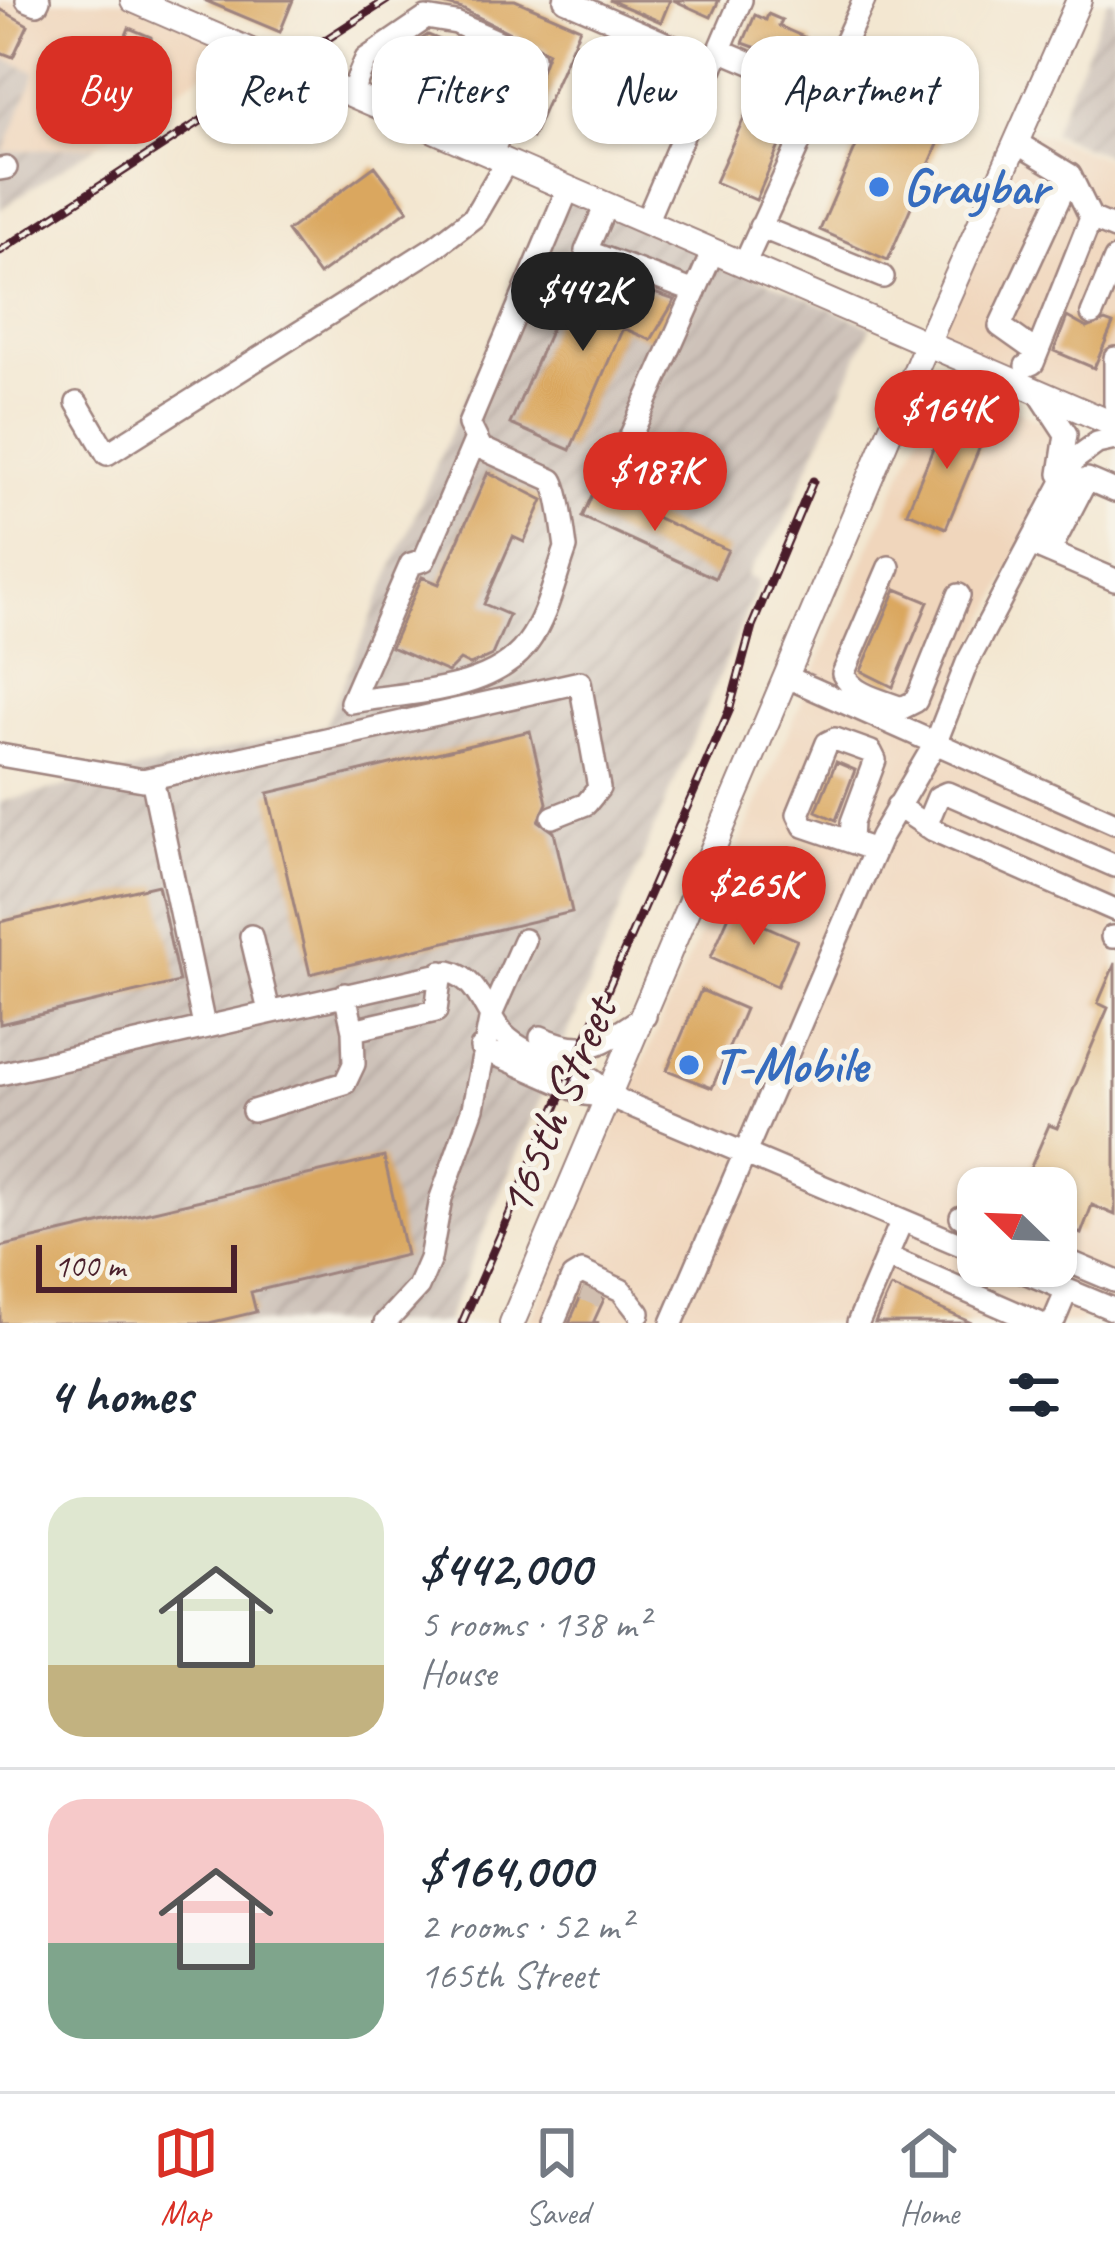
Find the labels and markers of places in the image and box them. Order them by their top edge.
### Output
place label: Graybar [903,155,1054,219]
marker: Graybar [866,174,892,200]
pin: $442K [499,252,667,354]
pin: $164K [863,370,1031,472]
pin: $187K [571,432,739,534]
pin: $265K [670,846,838,948]
place label: T-Mobile [713,1033,871,1097]
marker: T-Mobile [676,1052,702,1078]

